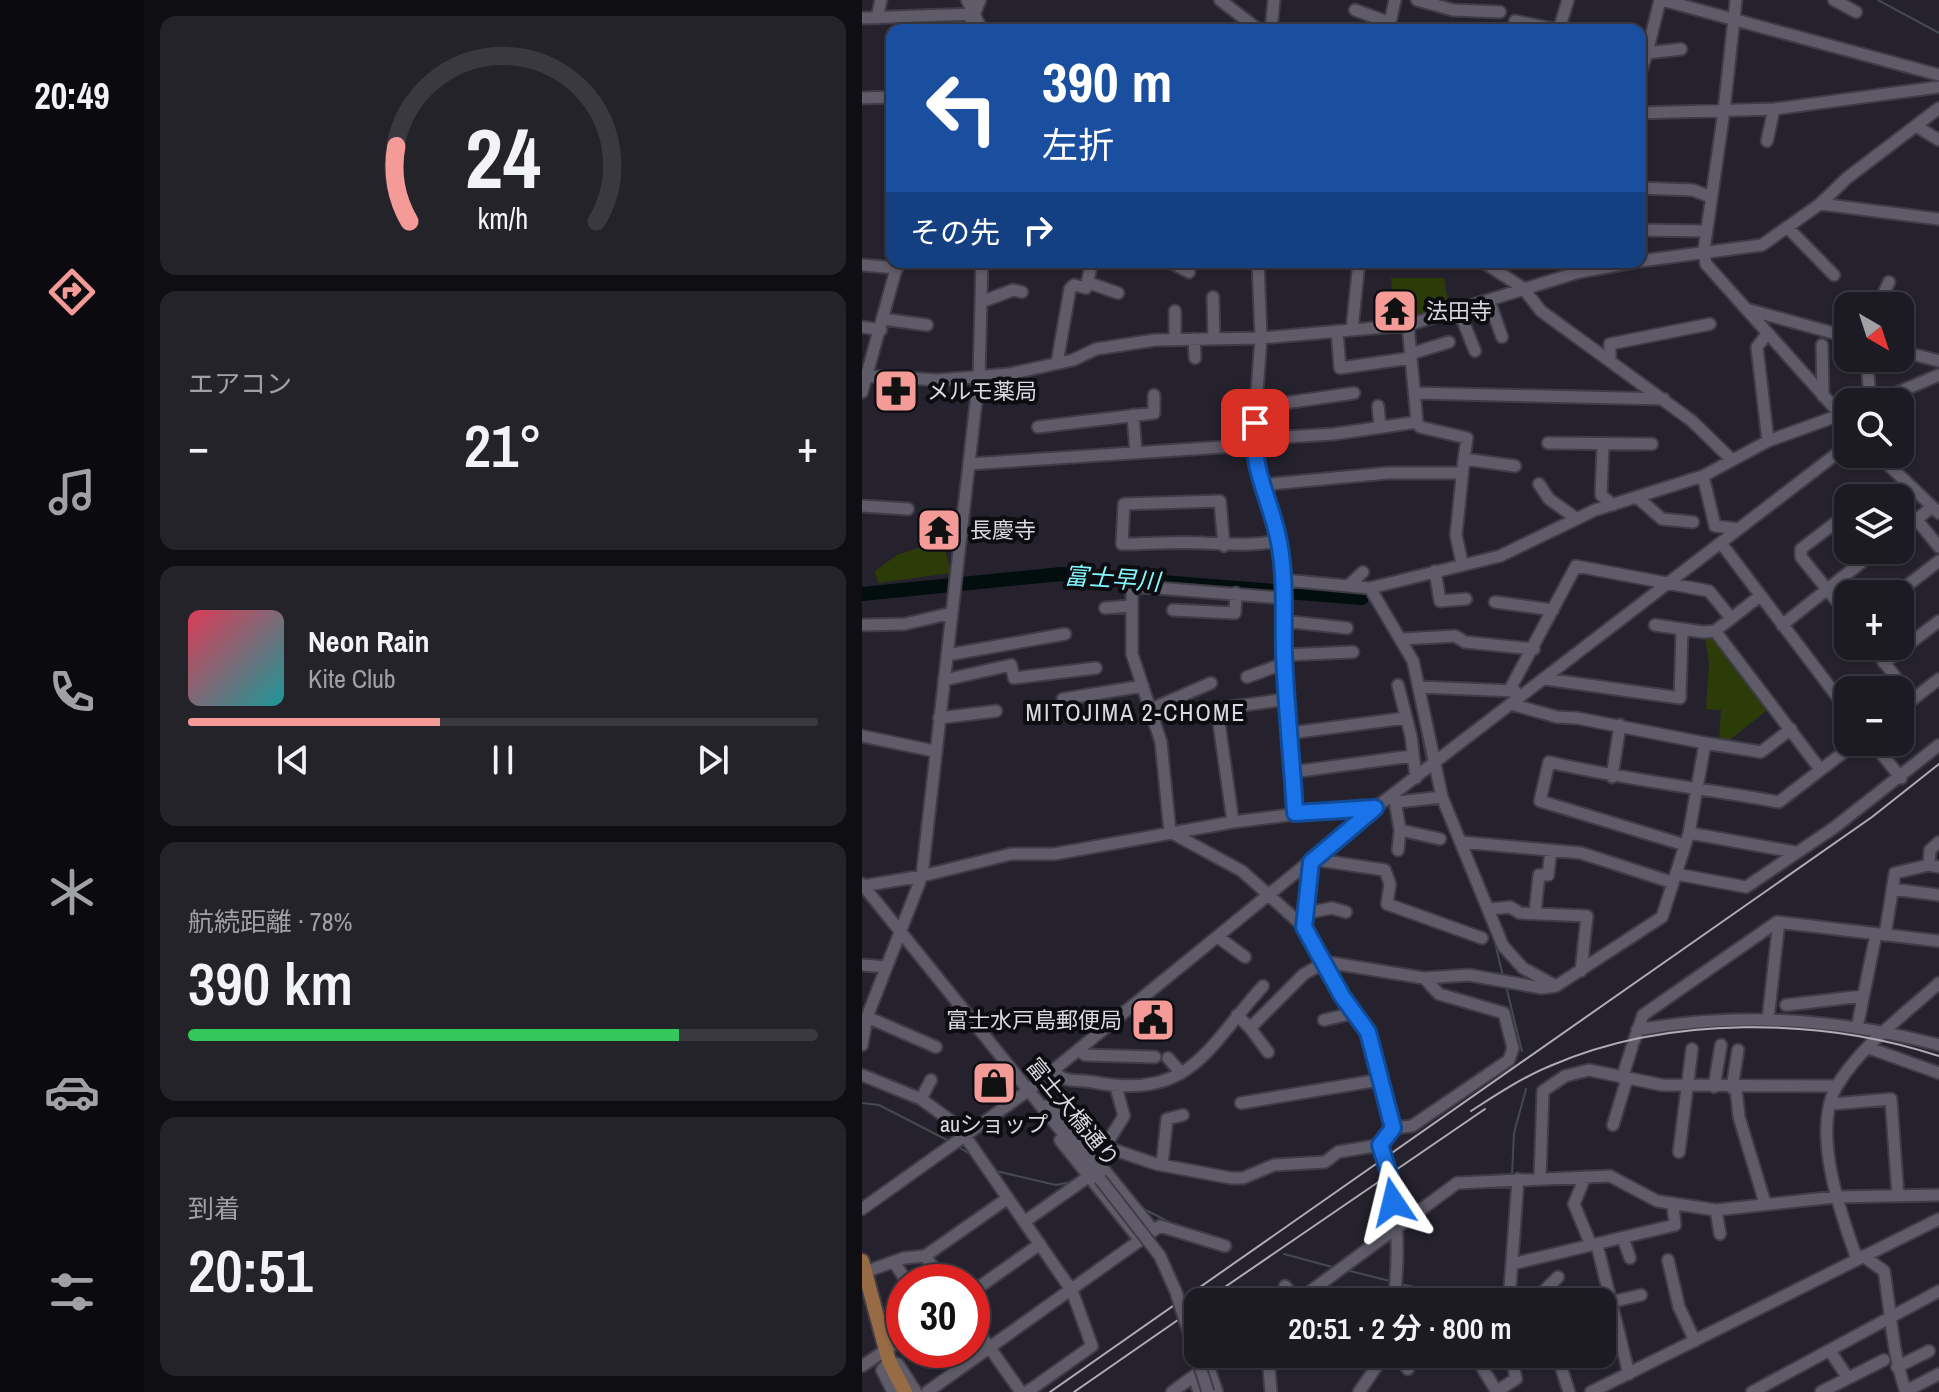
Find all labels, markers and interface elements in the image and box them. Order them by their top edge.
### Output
text: 390 m [1042,44,1172,119]
icon: left [910,56,1014,160]
text: 20:49 [34,72,110,120]
text: 24 [465,101,541,213]
text: 左折 [1042,121,1114,169]
text: km/h [478,199,528,238]
icon: right [1016,208,1060,252]
text: その先 [910,212,1000,252]
icon: directions [44,264,100,320]
temple icon: 法田寺 [1371,287,1419,335]
north arrow [1834,292,1914,372]
map controls [1834,292,1914,756]
place label: 法田寺 [1426,296,1492,326]
text: エアコン [188,366,292,401]
pharmacy icon: メルモ薬局 [872,367,920,415]
place label: メルモ薬局 [927,376,1037,406]
button: search [1834,388,1914,468]
pin [1221,389,1289,457]
icon: arrive [1233,401,1277,445]
text: 21° [464,405,542,486]
text: − [188,416,209,476]
text: + [797,416,818,476]
icon: music [44,464,100,520]
button: layers [1834,484,1914,564]
temple icon: 長慶寺 [915,506,963,554]
place label: 長慶寺 [970,515,1036,545]
water label: 富士早川 [1063,559,1164,598]
button: + [1834,580,1914,660]
text: Neon Rain [308,621,430,661]
text: Kite Club [308,661,396,696]
icon: phone [44,664,100,720]
button: − [1834,676,1914,756]
district label: MITOJIMA 2-CHOME [1026,696,1246,728]
icon: previous [271,738,315,782]
icon: pause [481,738,525,782]
icon: next [691,738,735,782]
icon: climate [44,864,100,920]
text: 航続距離 · 78% [188,904,352,939]
text: 390 km [188,943,353,1024]
public building icon: 富士水戸島郵便局 [1129,996,1177,1044]
place label: 富士水戸島郵便局 [946,1005,1122,1035]
street label: 富士大橋通り [1020,1051,1126,1173]
shop icon: auショップ [970,1059,1018,1107]
icon: car [44,1064,100,1120]
place label: auショップ [940,1109,1048,1139]
position arrow [1351,1160,1435,1244]
text: 到着 [188,1191,240,1226]
text: 20:51 [188,1230,313,1311]
icon: filters [44,1264,100,1320]
speed limit sign: 30 [886,1264,990,1368]
text: 20:51 · 2 分 · 800 m [1288,1308,1512,1348]

